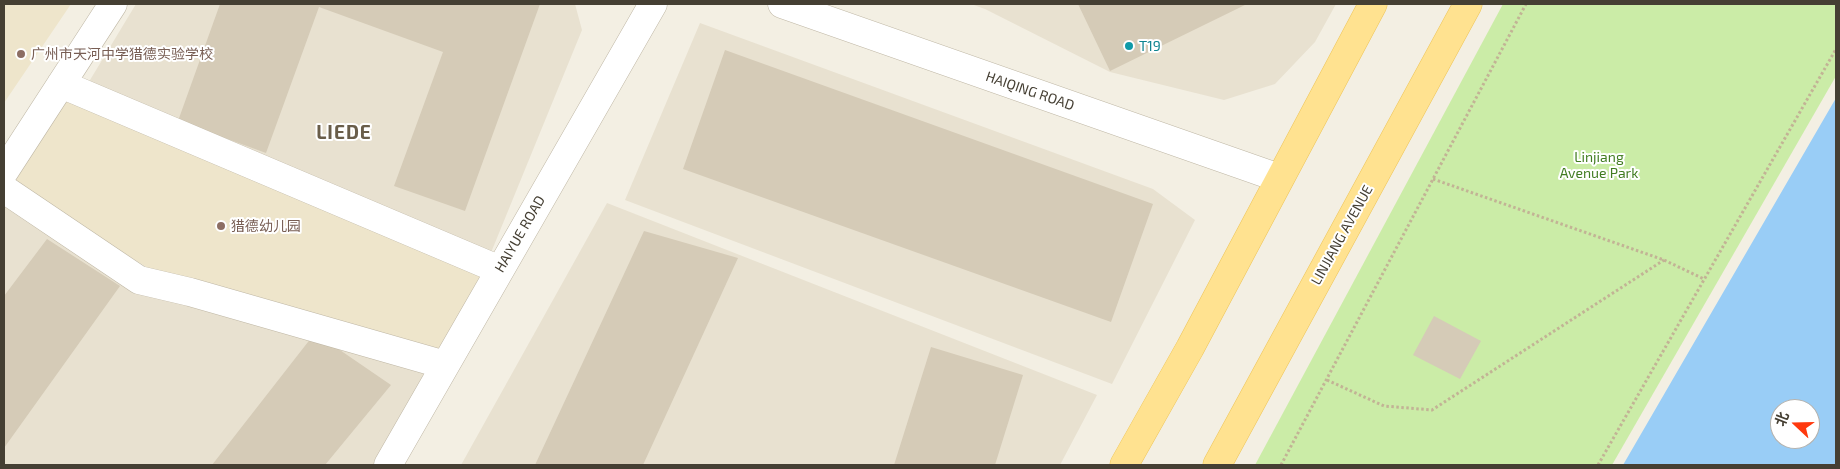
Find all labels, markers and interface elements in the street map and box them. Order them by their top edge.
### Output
place label: T19 [1139,38,1161,54]
marker: T19 [1123,40,1135,52]
place label: 广州市天河中学猎德实验学校 [31,46,213,62]
marker: 广州市天河中学猎德实验学校 [15,48,27,60]
street label: HAIQING ROAD [984,68,1076,114]
district label: LIEDE [316,122,372,144]
park label: Linjiang Avenue Park [1560,149,1638,182]
street label: LINJIANG AVENUE [1308,182,1376,288]
street label: HAIYUE ROAD [491,193,549,275]
place label: 猎德幼儿园 [231,218,301,234]
marker: 猎德幼儿园 [215,220,227,232]
north arrow [1770,399,1820,449]
text: 北 [1771,409,1792,428]

